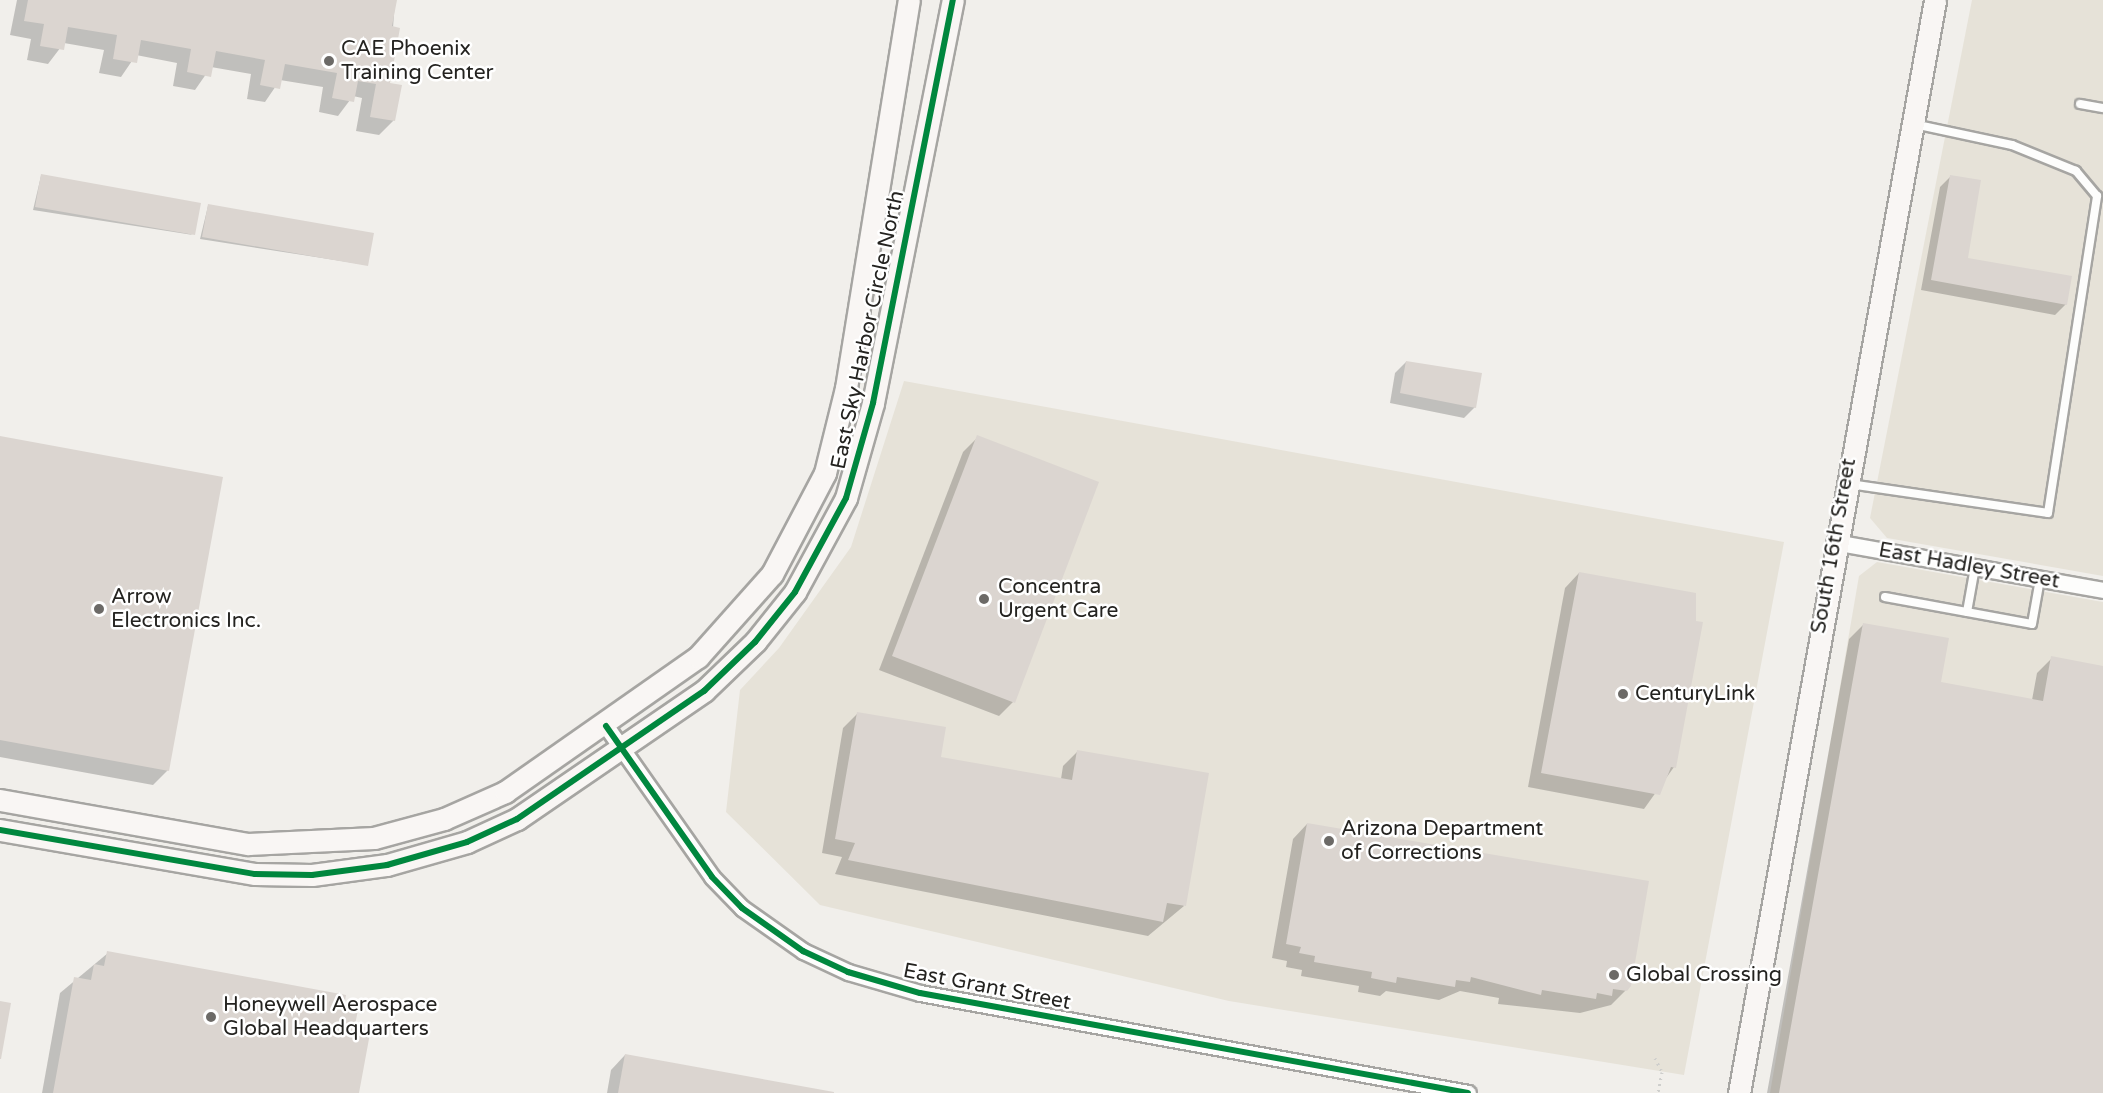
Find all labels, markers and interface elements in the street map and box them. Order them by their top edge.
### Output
place label: CAE Phoenix Training Center [341,36,494,86]
marker: CAE Phoenix Training Center [322,54,336,68]
street label: East Sky Harbor Circle North [826,188,910,472]
street label: South 16th Street [1806,456,1862,636]
street label: East Hadley Street [1877,538,2061,594]
place label: Concentra Urgent Care [998,574,1118,624]
place label: Arrow Electronics Inc. [111,584,261,634]
marker: Concentra Urgent Care [975,590,993,608]
marker: Arrow Electronics Inc. [92,602,106,616]
place label: CenturyLink [1635,681,1755,707]
marker: CenturyLink [1616,687,1630,701]
place label: Arizona Department of Corrections [1341,816,1543,866]
marker: Arizona Department of Corrections [1322,834,1336,848]
street label: East Grant Street [901,958,1073,1016]
place label: Global Crossing [1626,962,1782,988]
marker: Global Crossing [1607,968,1621,982]
place label: Honeywell Aerospace Global Headquarters [223,992,437,1042]
marker: Honeywell Aerospace Global Headquarters [204,1010,218,1024]

